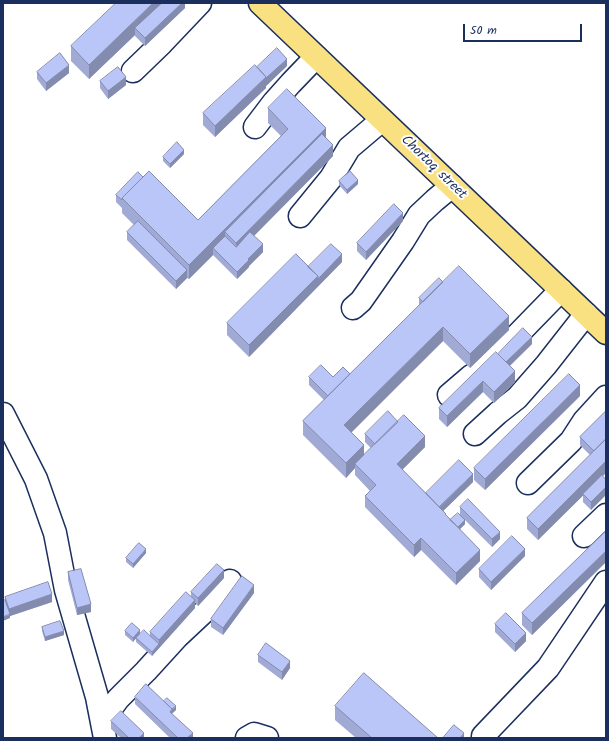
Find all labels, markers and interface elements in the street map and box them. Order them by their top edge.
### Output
scale bar [465,16,584,42]
text: 50 m [470,21,497,40]
street label: Chortoq street [397,132,469,204]

